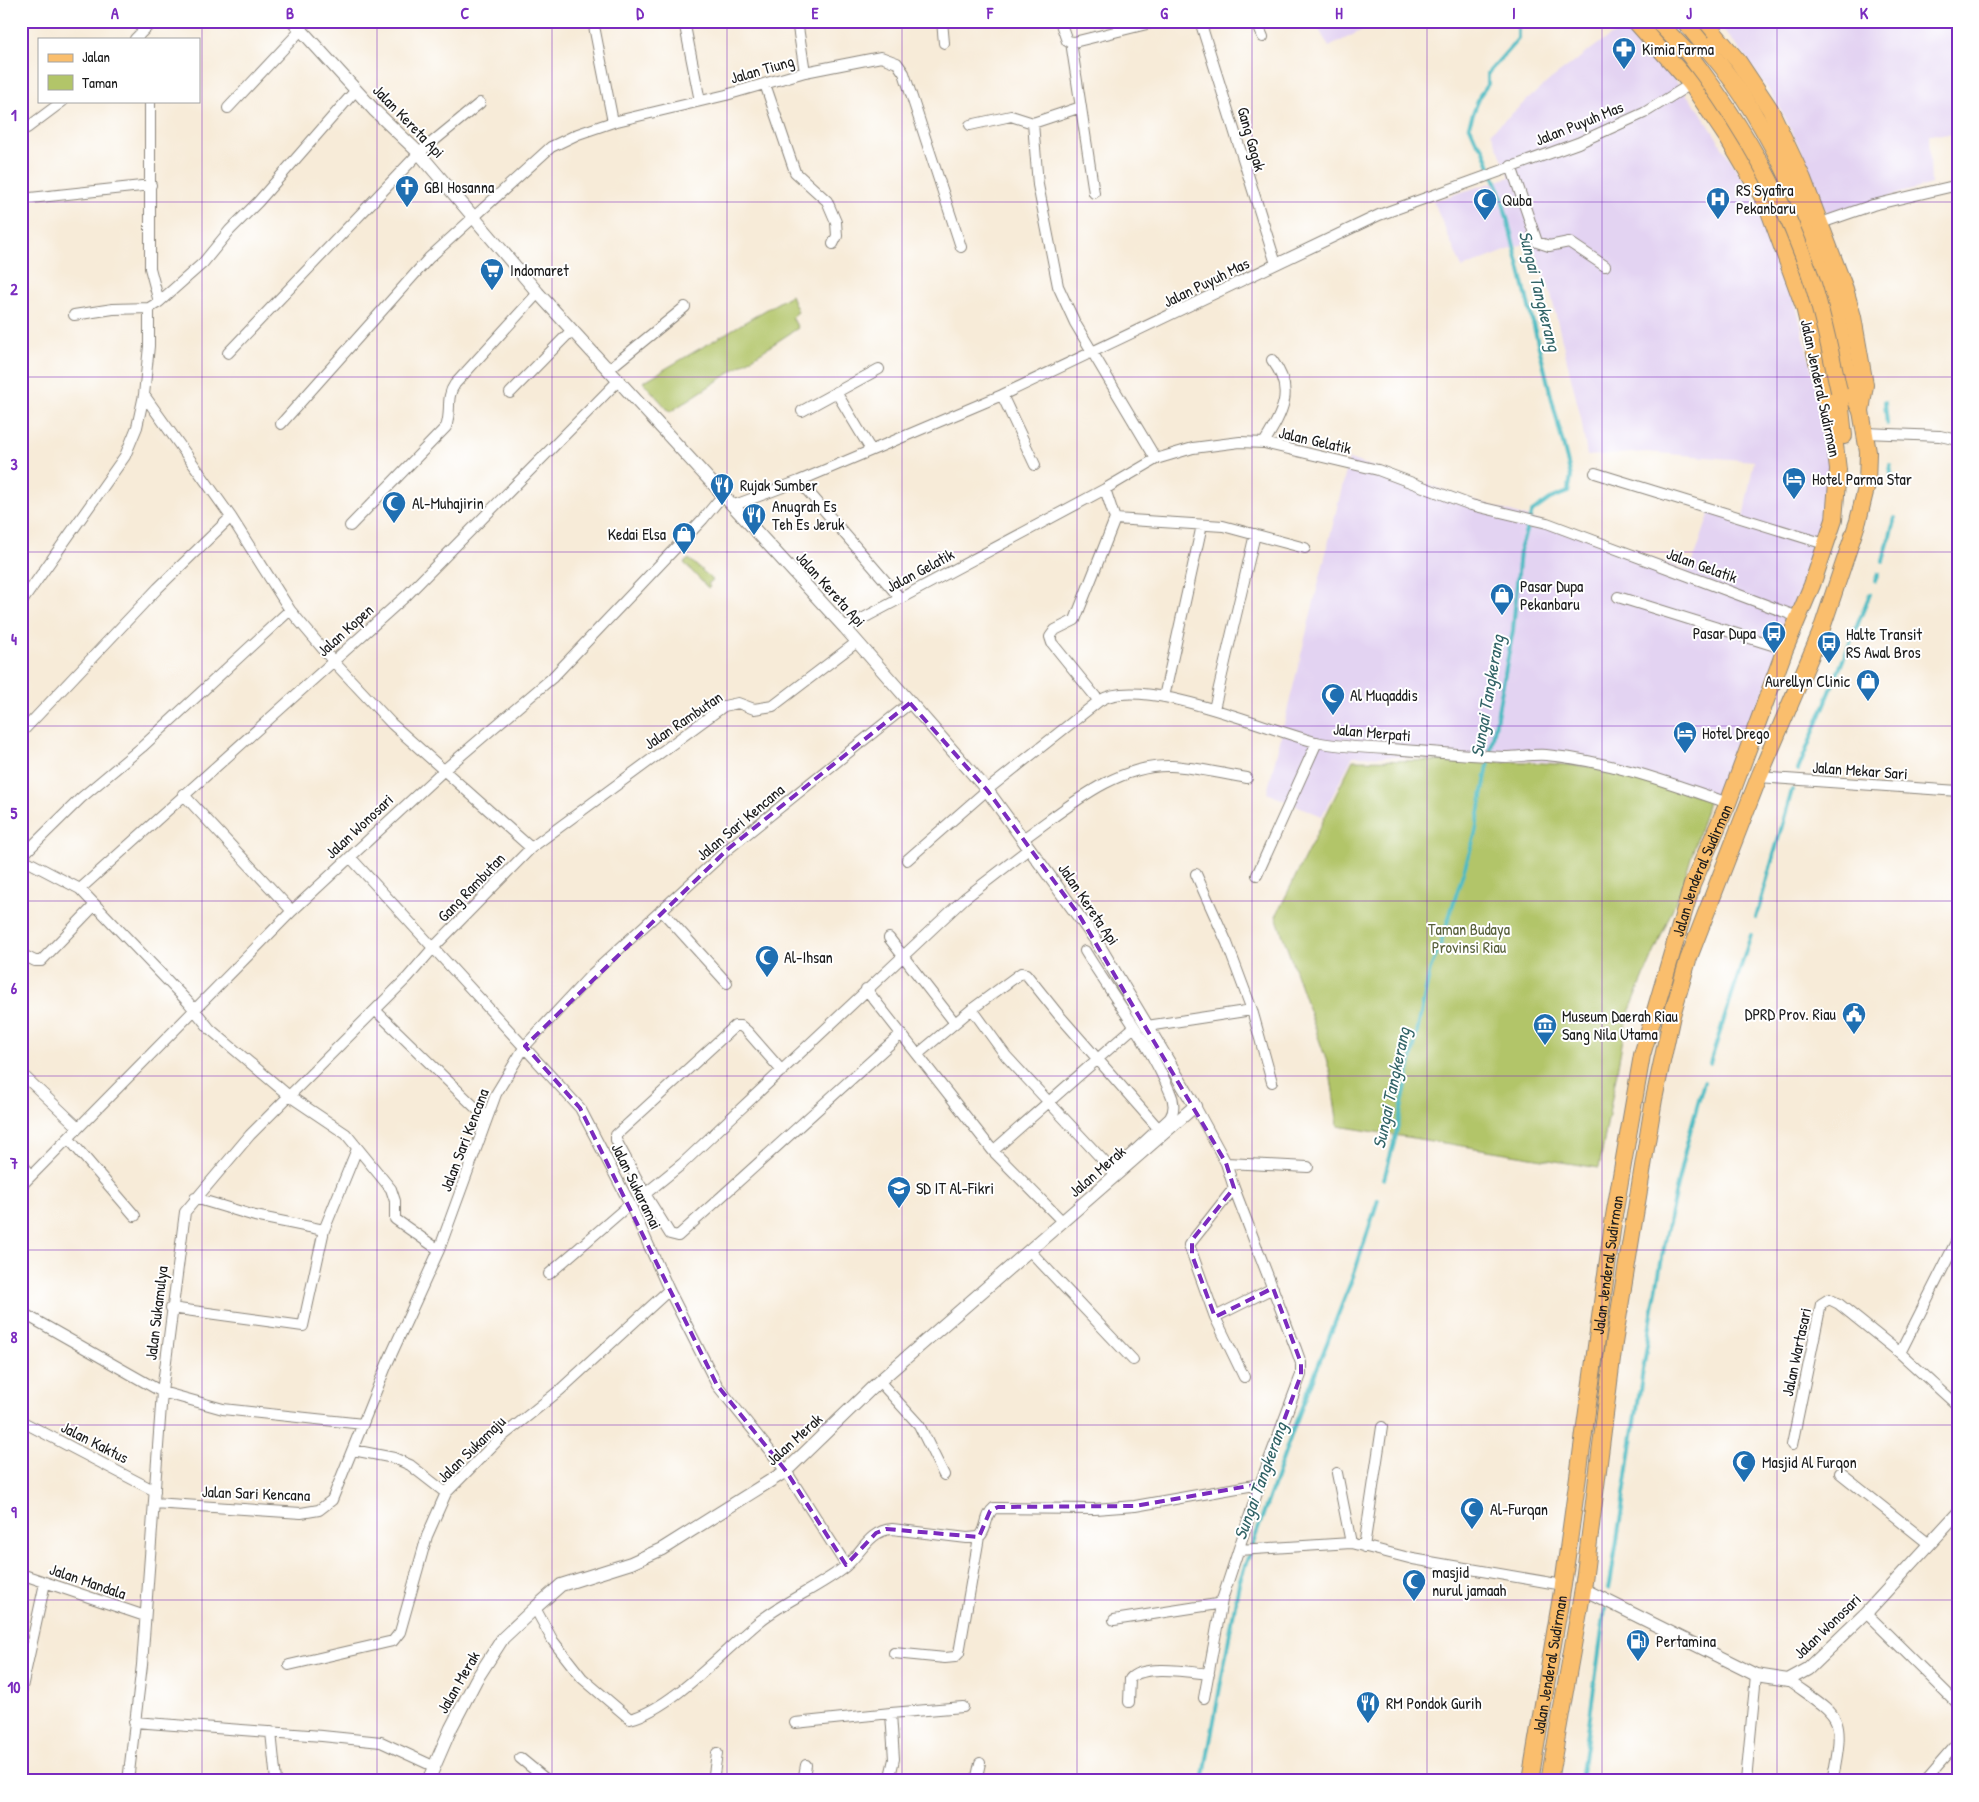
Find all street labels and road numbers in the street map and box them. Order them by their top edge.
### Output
street label: Jalan Tiung [728,49,796,89]
street label: Jalan Kereta Api [368,79,450,163]
street label: Jalan Puyuh Mas [1532,95,1626,151]
street label: Gang Gagak [1232,104,1272,174]
street label: Jalan Puyuh Mas [1159,252,1253,312]
street label: Jalan Jenderal Sudirman [1796,317,1846,459]
street label: Jalan Gelatik [1277,421,1354,459]
street label: Jalan Gelatik [1663,542,1741,588]
street label: Jalan Gelatik [882,543,958,597]
street label: Jalan Kereta Api [791,546,871,632]
street label: Jalan Kopen [312,599,378,661]
street label: Jalan Rambutan [640,686,726,754]
street label: Jalan Merpati [1332,718,1412,746]
street label: Jalan Mekar Sari [1812,756,1908,784]
street label: Jalan Sari Kencana [691,779,789,865]
street label: Jalan Wonosari [320,789,398,863]
street label: Jalan Jenderal Sudirman [1666,801,1737,939]
street label: Gang Rambutan [432,848,510,926]
street label: Jalan Kereta Api [1053,859,1125,949]
street label: Jalan Sari Kencana [434,1085,494,1195]
street label: Jalan Sukaramai [607,1139,667,1233]
street label: Jalan Merak [1064,1140,1130,1202]
street label: Jalan Jenderal Sudirman [1587,1193,1628,1336]
street label: Jalan Sukamulya [139,1265,173,1361]
street label: Jalan Wartasari [1776,1306,1816,1398]
street label: Jalan Merak [761,1408,827,1470]
street label: Jalan Sukamaju [432,1410,511,1487]
street label: Jalan Kaktus [57,1416,133,1468]
street label: Jalan Sari Kencana [201,1480,311,1506]
street label: Jalan Mandala [47,1558,129,1604]
street label: Jalan Wonosari [1789,1588,1865,1664]
street label: Jalan Jenderal Sudirman [1527,1594,1572,1736]
street label: Jalan Merak [431,1646,485,1717]

